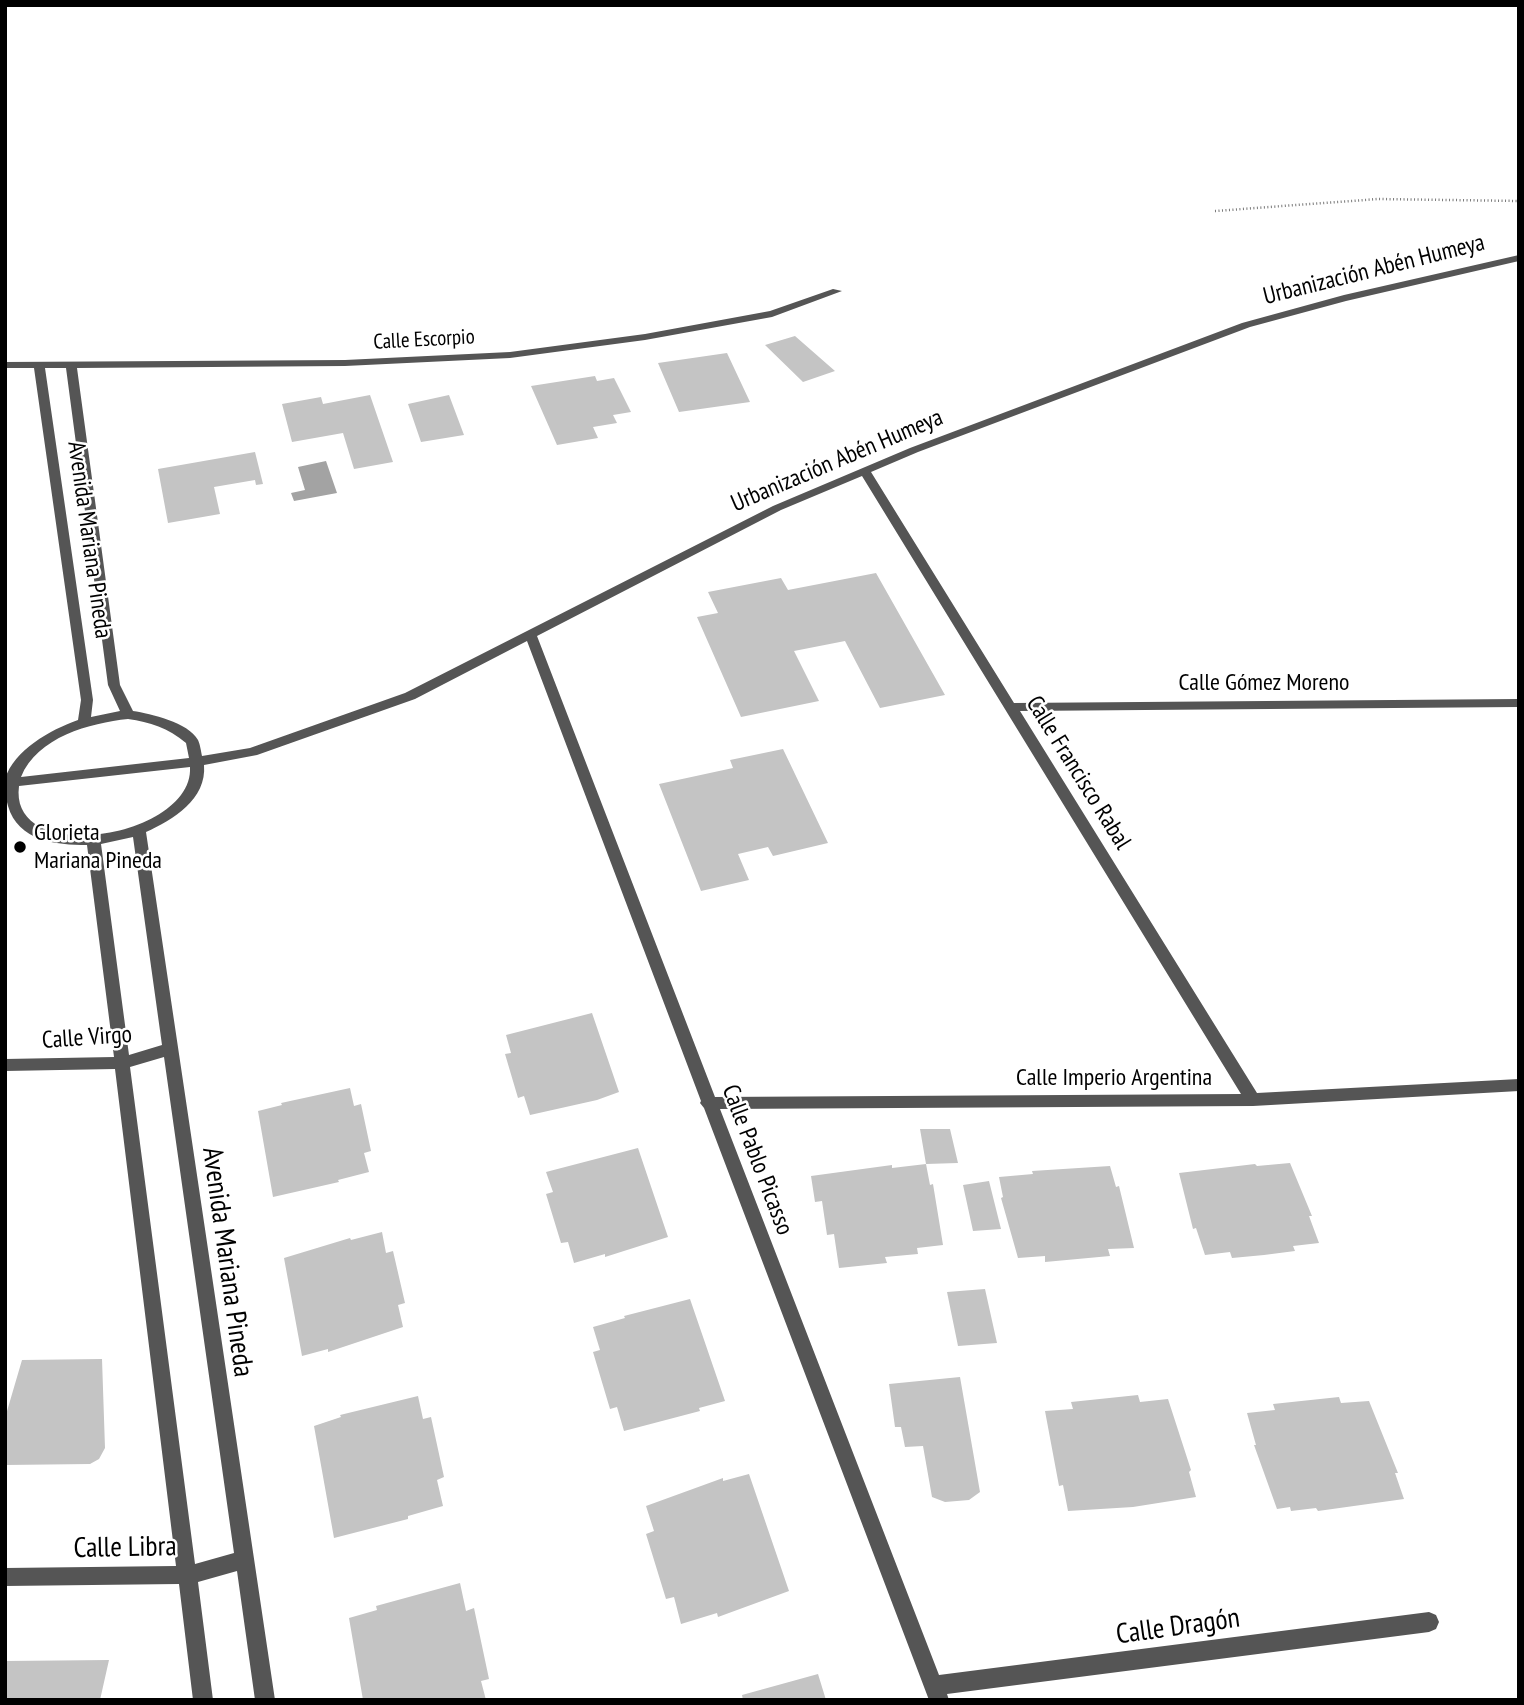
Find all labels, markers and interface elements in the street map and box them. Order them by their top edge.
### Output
street label: Urbanización Abén Humeya [1260,229,1488,311]
street label: Calle Escorpio [373,325,475,355]
street label: Urbanización Abén Humeya [727,403,947,519]
street label: Avenida Mariana Pineda [61,440,117,640]
street label: Calle Gómez Moreno [1179,669,1349,697]
street label: Calle Francisco Rabal [1019,691,1137,855]
place label: Glorieta Mariana Pineda [34,819,162,875]
marker: Glorieta Mariana Pineda [12,839,28,855]
street label: Calle Virgo [41,1020,133,1056]
street label: Calle Imperio Argentina [1016,1064,1212,1092]
street label: Calle Pablo Picasso [715,1081,799,1239]
street label: Avenida Mariana Pineda [194,1145,260,1379]
street label: Calle Libra [73,1530,177,1566]
street label: Calle Dragón [1114,1602,1242,1652]

